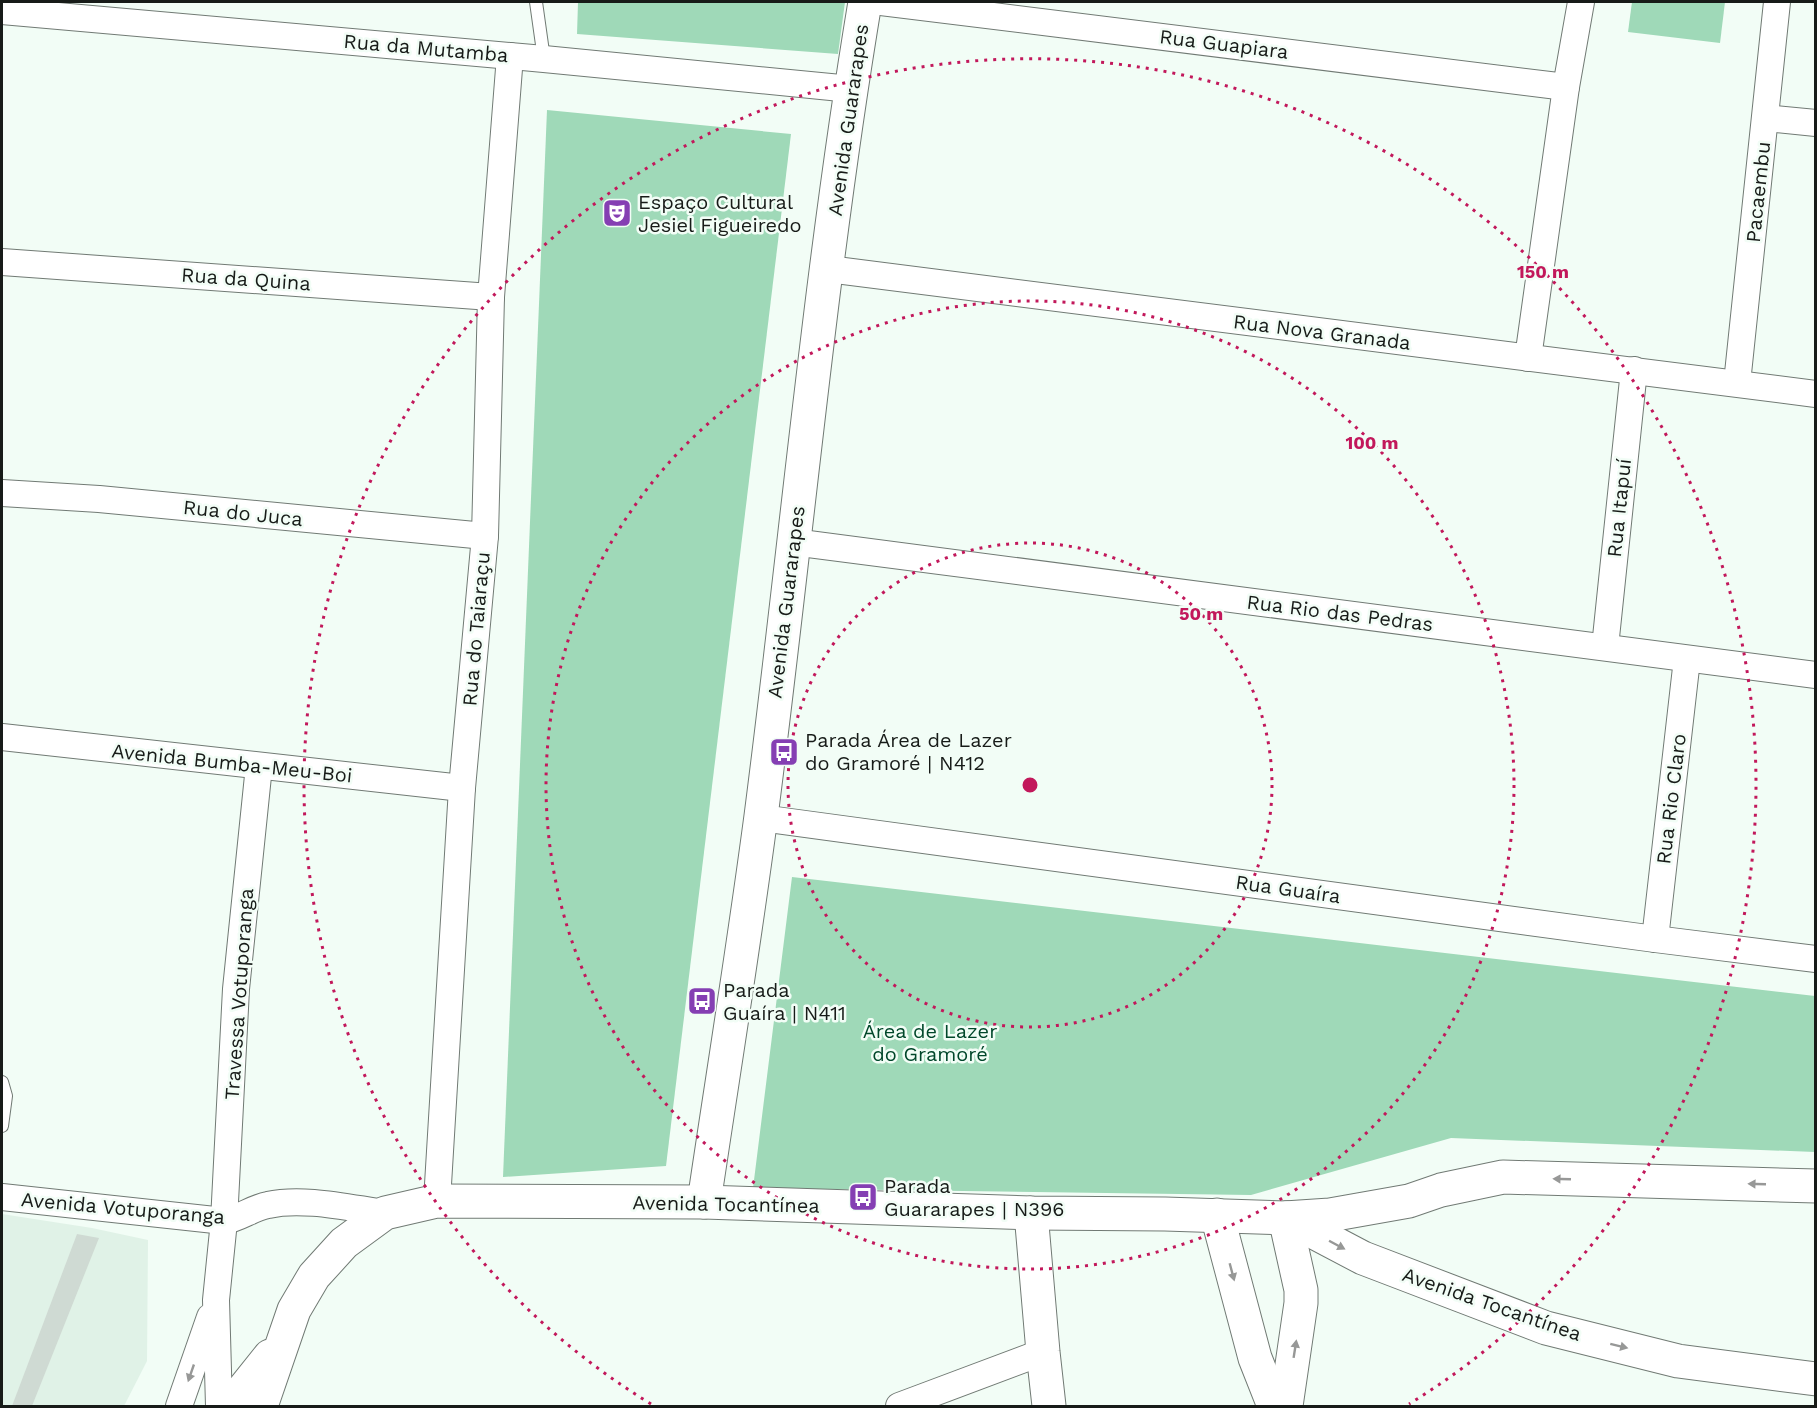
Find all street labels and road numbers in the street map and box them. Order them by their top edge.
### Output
street label: Avenida Guararapes [823,22,873,218]
street label: Rua Guapiara [1158,24,1290,64]
street label: Rua da Mutamba [343,29,509,67]
street label: Pacaembu [1741,140,1775,244]
street label: Rua da Quina [181,263,311,295]
street label: Rua Nova Granada [1232,309,1412,355]
street label: Rua Itapuí [1602,458,1636,558]
street label: Rua do Juca [182,495,304,531]
street label: Avenida Guararapes [762,504,810,700]
street label: Rua do Taiaraçu [457,551,495,707]
street label: Rua Rio das Pedras [1245,590,1435,636]
street label: Rua Rio Claro [1651,732,1691,866]
street label: Avenida Bumba-Meu-Boi [110,738,354,788]
street label: Rua Guaíra [1234,870,1342,908]
street label: Travessa Votuporanga [220,887,258,1101]
street label: Avenida Votuporanga [20,1187,226,1229]
street label: Avenida Tocantínea [632,1190,820,1218]
street label: Avenida Tocantínea [1399,1262,1585,1346]

